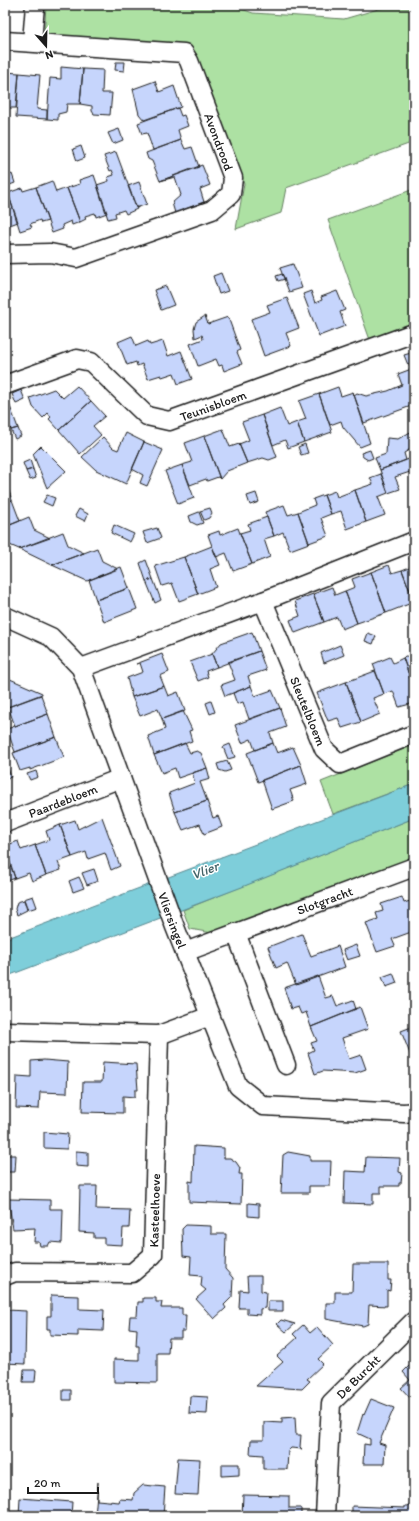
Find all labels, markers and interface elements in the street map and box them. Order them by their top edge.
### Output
north arrow [26,26,66,66]
text: N [44,48,55,62]
street label: Avondrood [201,111,236,173]
street label: Teunisbloem [178,387,249,424]
street label: Sleutelbloem [287,674,329,748]
street label: Paardebloem [27,781,100,821]
water label: Vlier [189,857,223,883]
street label: Slotgracht [295,883,355,918]
street label: Vliersingel [155,890,190,951]
street label: Kasteelhoeve [146,1173,163,1248]
street label: De Burcht [333,1352,384,1402]
scale bar [28,1469,98,1495]
text: 20 m [34,1476,61,1490]

